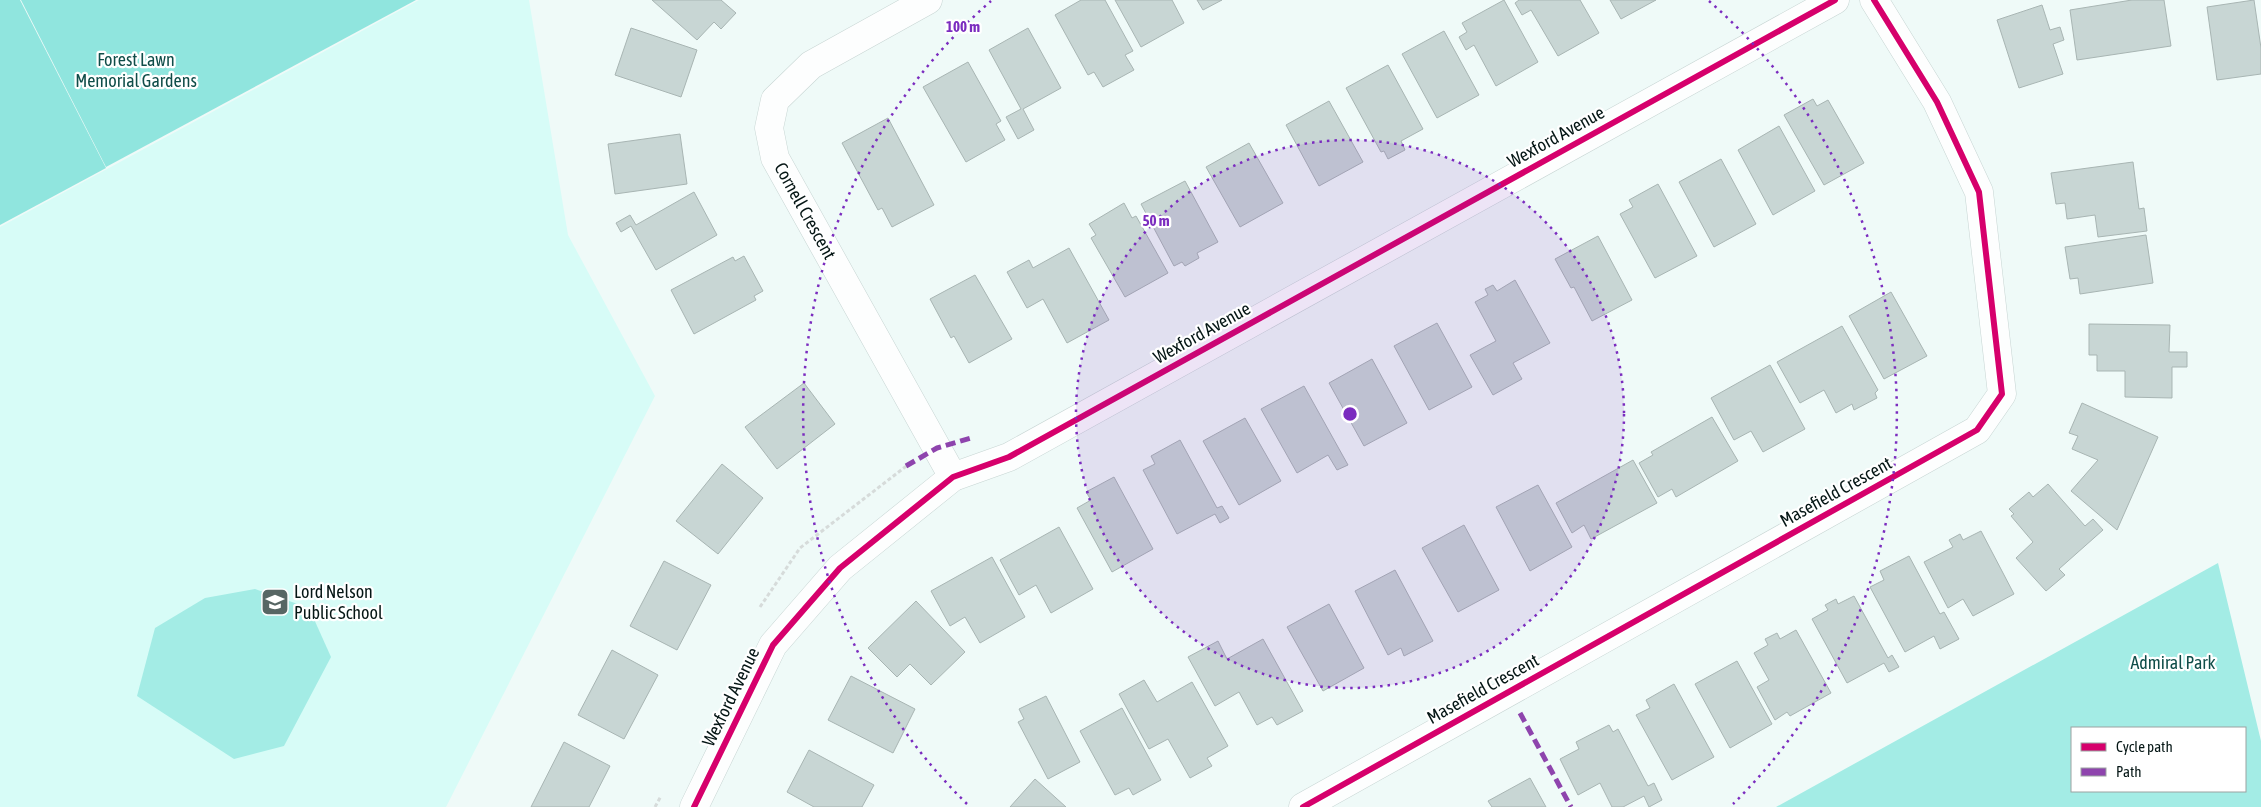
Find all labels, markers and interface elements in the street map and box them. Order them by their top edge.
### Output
text: 100 m [946,18,980,35]
park label: Forest Lawn Memorial Gardens [75,49,197,91]
street label: Wexford Avenue [1504,101,1608,172]
street label: Cornell Crescent [770,159,841,263]
text: 50 m [1143,212,1170,229]
street label: Wexford Avenue [1150,297,1254,368]
centre of rings [1341,405,1359,423]
street label: Masefield Crescent [1776,452,1895,531]
place label: Lord Nelson Public School [294,581,383,623]
school or university icon: Lord Nelson Public School [260,587,290,617]
street label: Wexford Avenue [698,644,764,750]
street label: Masefield Crescent [1423,649,1542,728]
park label: Admiral Park [2130,652,2216,673]
legend [2071,727,2246,792]
text: Cycle path [2116,738,2173,755]
text: Path [2116,763,2142,780]

